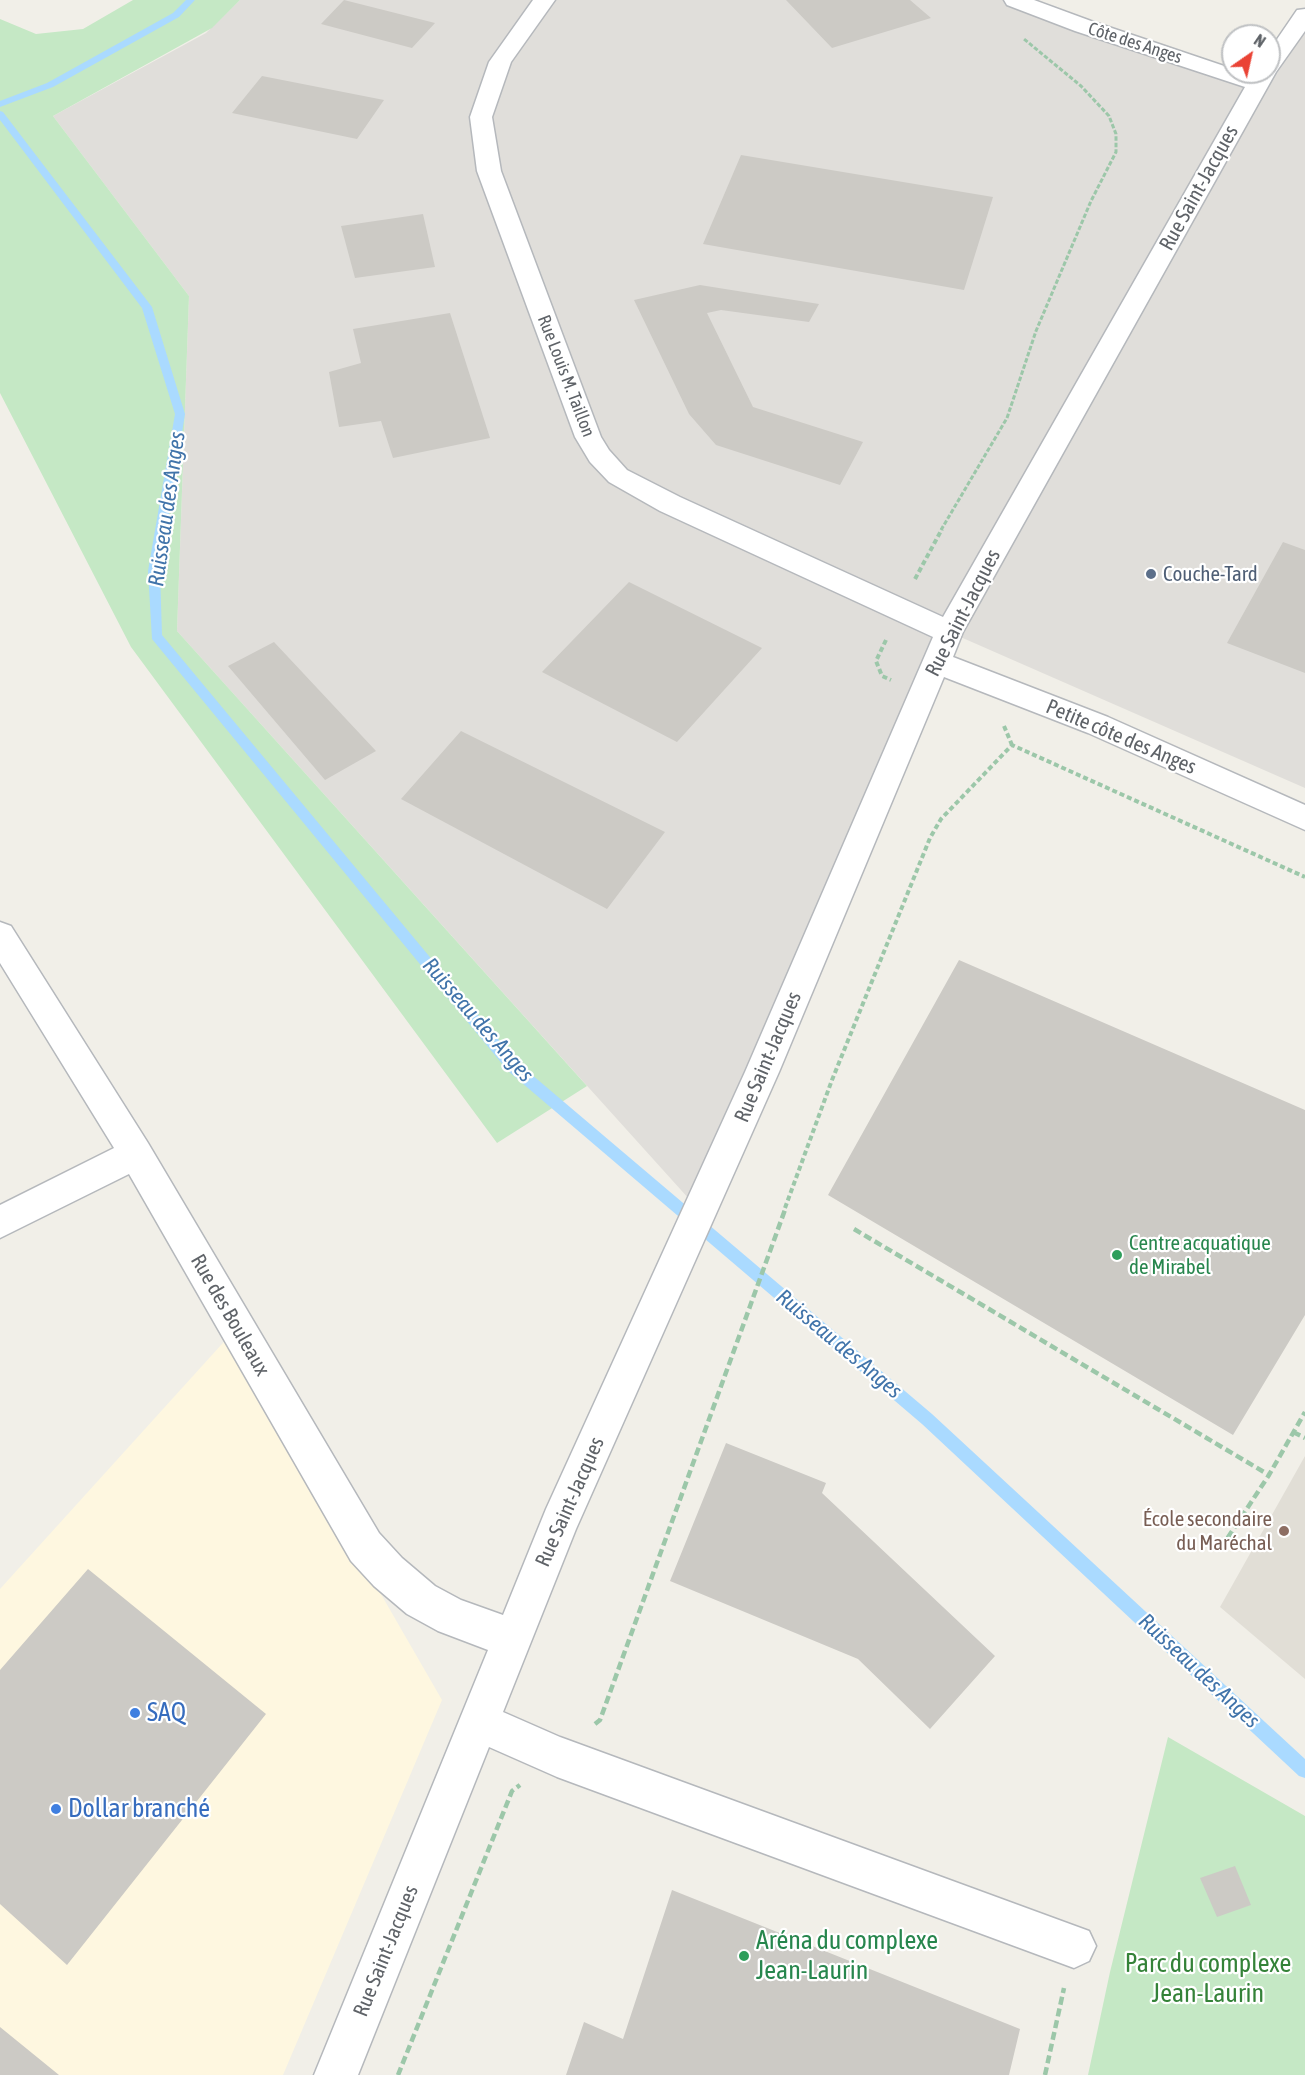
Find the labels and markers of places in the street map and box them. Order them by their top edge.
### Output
place label: Couche-Tard [1163,561,1258,587]
marker: Couche-Tard [1144,567,1158,581]
place label: Centre acquatique de Mirabel [1129,1230,1271,1280]
marker: Centre acquatique de Mirabel [1110,1248,1124,1262]
place label: École secondaire du Maréchal [1143,1506,1272,1556]
marker: École secondaire du Maréchal [1277,1524,1291,1538]
place label: SAQ [147,1697,186,1729]
marker: SAQ [128,1706,142,1720]
place label: Dollar branché [68,1793,210,1825]
marker: Dollar branché [49,1802,63,1816]
place label: Aréna du complexe Jean-Laurin [756,1925,938,1986]
marker: Aréna du complexe Jean-Laurin [737,1949,751,1963]

